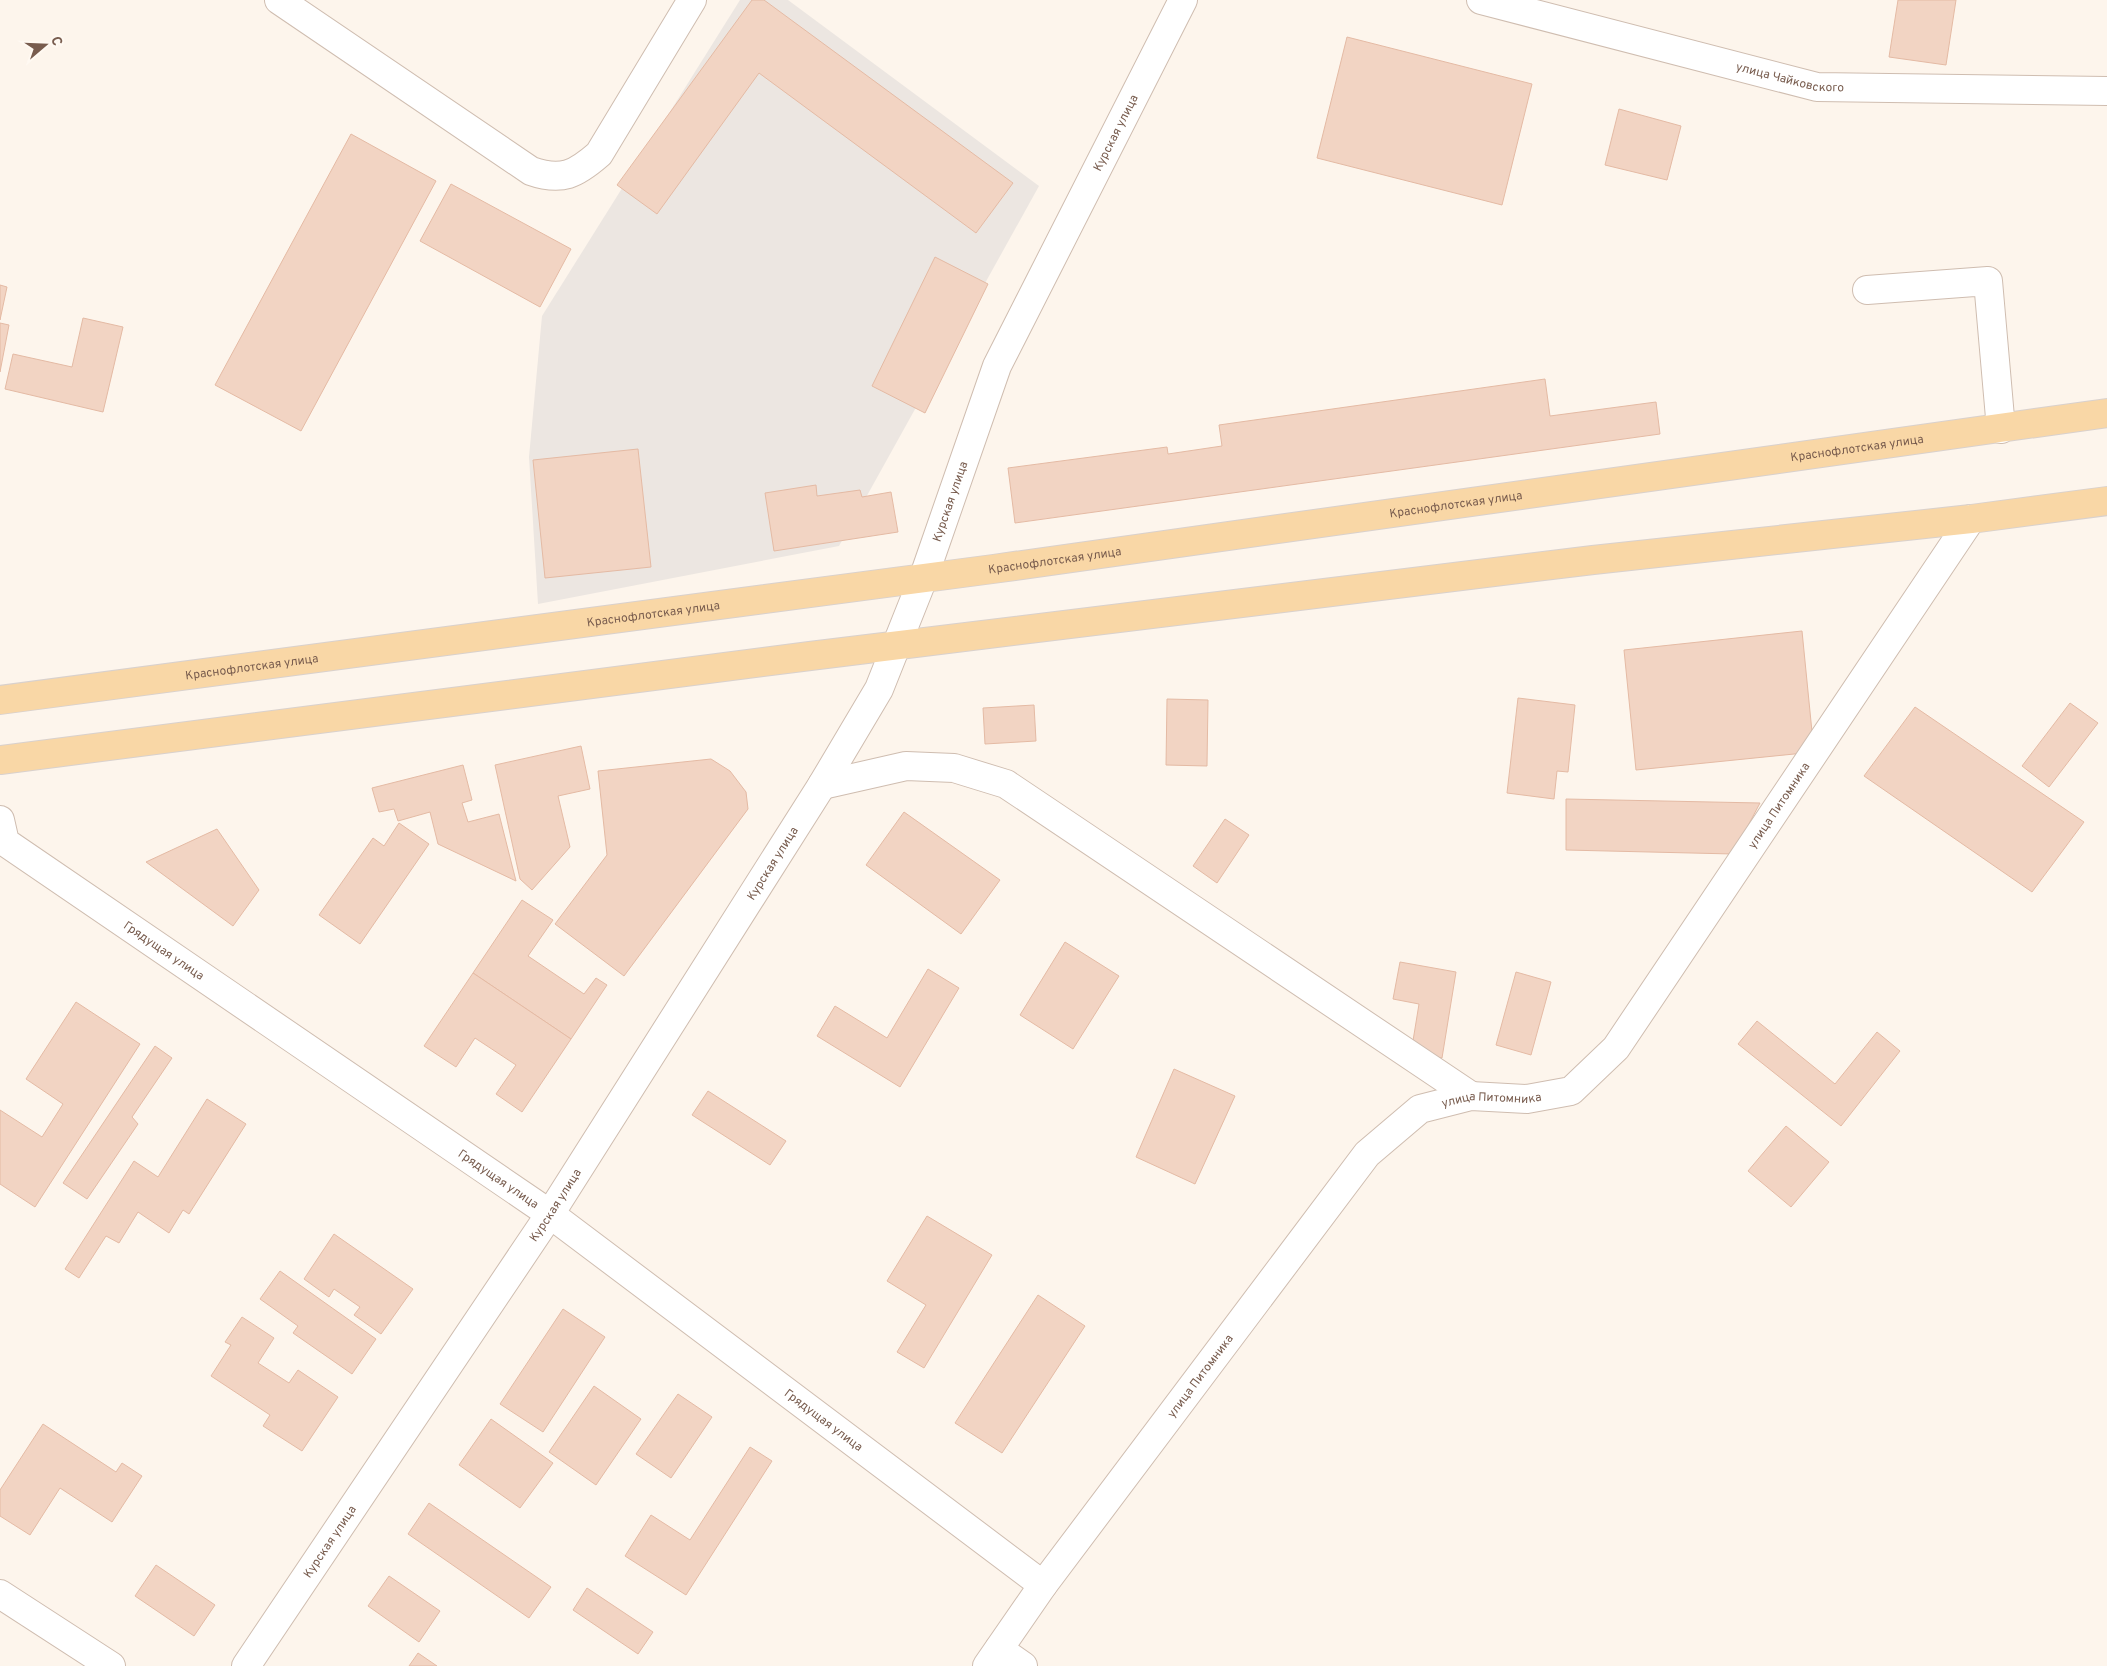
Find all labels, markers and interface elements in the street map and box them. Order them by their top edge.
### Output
north arrow [20,20,70,70]
text: С [46,34,65,48]
street label: улица Чайковского [1734,59,1845,96]
street label: Курская улица [1090,92,1143,174]
street label: Краснофлотская улица [1790,432,1925,466]
street label: Курская улица [930,459,972,544]
street label: Краснофлотская улица [1388,488,1524,522]
street label: Краснофлотская улица [987,544,1122,579]
street label: Краснофлотская улица [586,598,721,632]
street label: Краснофлотская улица [184,651,320,684]
street label: улица Питомника [1745,760,1814,852]
street label: Курская улица [744,824,802,904]
street label: Грядущая улица [120,918,207,985]
street label: улица Питомника [1440,1089,1543,1112]
street label: Грядущая улица [454,1146,541,1213]
street label: Курская улица [526,1166,586,1245]
street label: улица Питомника [1164,1332,1238,1422]
street label: Грядущая улица [781,1386,866,1456]
street label: Курская улица [300,1503,361,1581]

